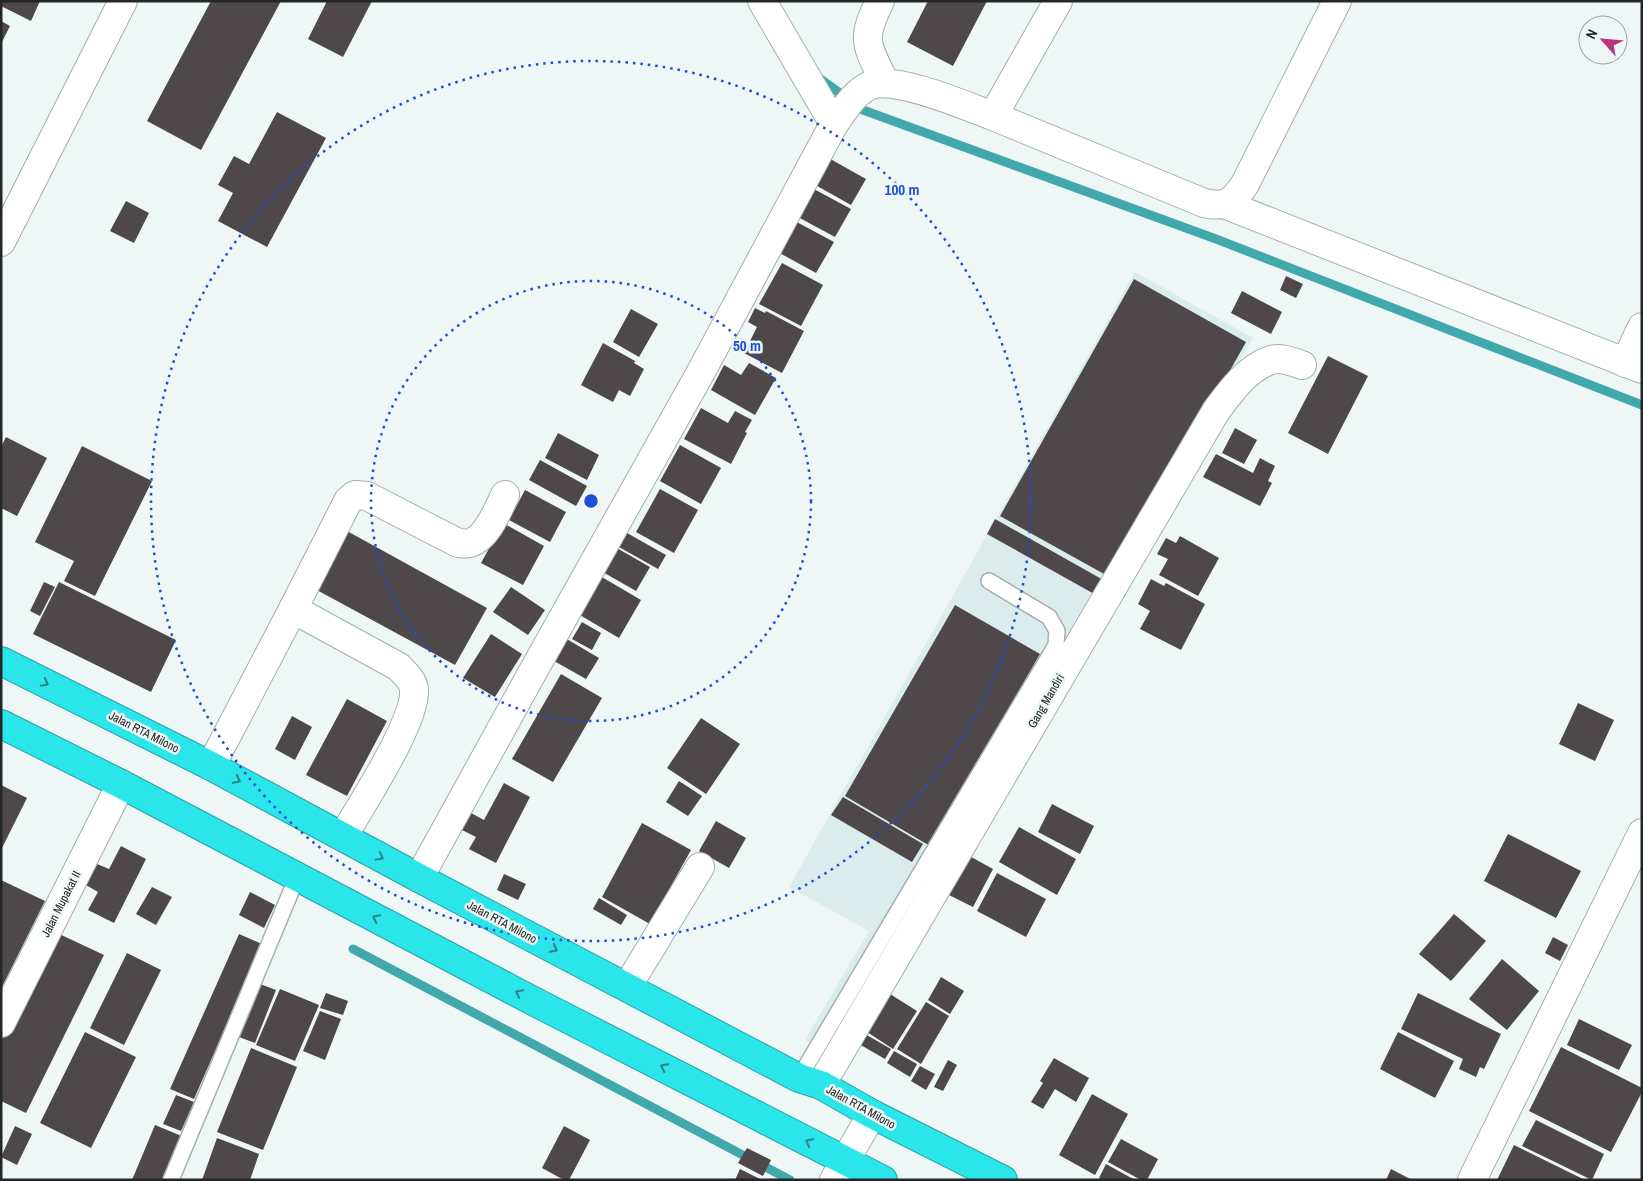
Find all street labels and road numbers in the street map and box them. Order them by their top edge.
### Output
street label: Gang Mandiri [1024,671,1068,731]
street label: Jalan RTA Milono [106,707,182,757]
street label: Jalan Mupakat II [37,868,85,940]
street label: Jalan RTA Milono [464,897,540,947]
street label: Jalan RTA Milono [824,1081,898,1133]

